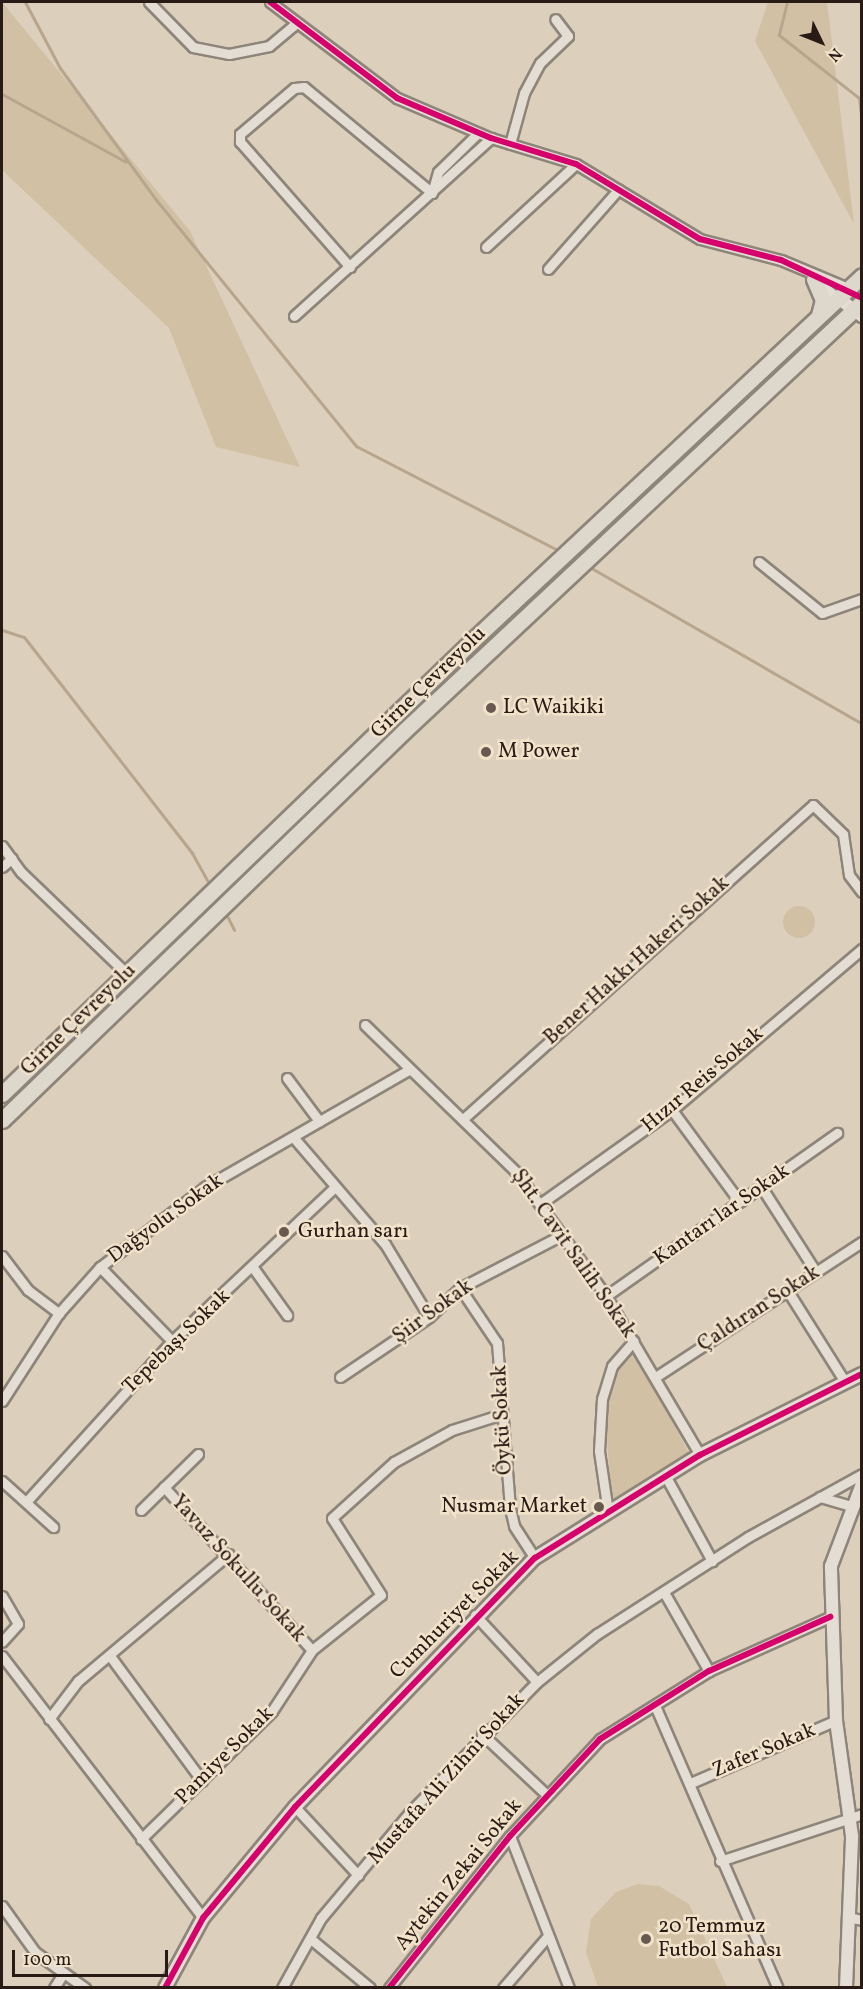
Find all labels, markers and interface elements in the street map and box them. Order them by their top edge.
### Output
north arrow [791,12,851,72]
text: N [822,43,846,66]
street label: Girne Çevreyolu [366,622,492,744]
place label: LC Waikiki [503,695,605,721]
marker: LC Waikiki [484,701,498,715]
place label: M Power [498,739,579,765]
marker: M Power [479,745,493,759]
street label: Bener Hakkı Hakeri Sokak [539,871,735,1051]
street label: Girne Çevreyolu [16,959,142,1081]
street label: Hızır Reis Sokak [637,1022,769,1138]
street label: Kantarı lar Sokak [649,1159,795,1271]
street label: Şht. Cavit Salih Sokak [505,1165,641,1343]
street label: Dağyolu Sokak [103,1169,229,1269]
place label: Gurhan sarı [298,1219,408,1245]
marker: Gurhan sarı [275,1223,293,1241]
street label: Çaldıran Sokak [693,1260,825,1358]
street label: Şiir Sokak [388,1274,478,1350]
street label: Tepebaşı Sokak [118,1284,236,1400]
street label: Öykü Sokak [488,1364,518,1476]
street label: Yavuz Sokullu Sokak [165,1490,311,1648]
place label: Nusmar Market [441,1494,587,1520]
marker: Nusmar Market [592,1500,606,1514]
street label: Cumhuriyet Sokak [385,1545,525,1685]
street label: Mustafa Ali Zihni Sokak [363,1688,531,1870]
street label: Pamiye Sokak [171,1702,279,1810]
street label: Zafer Sokak [709,1718,819,1784]
street label: Aytekin Zekai Sokak [390,1794,528,1956]
place label: 20 Temmuz Futbol Sahası [658,1914,782,1964]
marker: 20 Temmuz Futbol Sahası [639,1932,653,1946]
scale bar [15,1938,171,1976]
text: 100 m [23,1948,72,1973]

